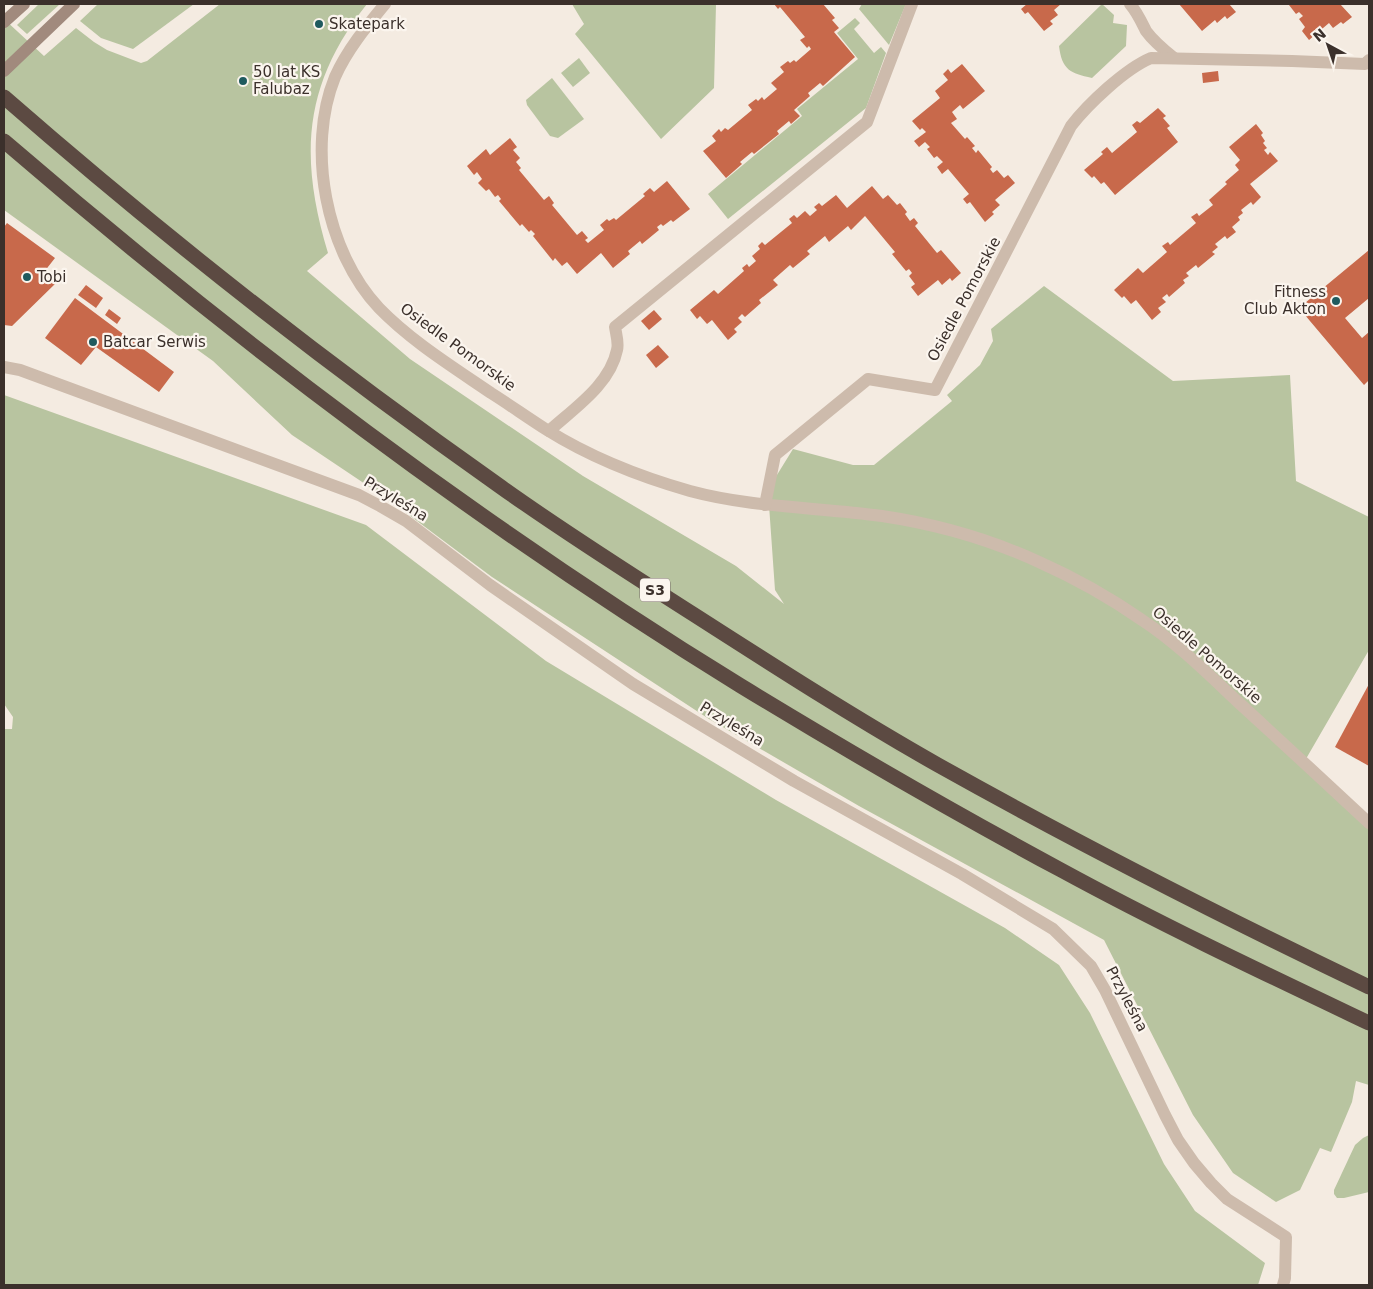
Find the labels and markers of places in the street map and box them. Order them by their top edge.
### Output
place label: Skatepark [329,15,405,33]
marker: Skatepark [313,18,325,30]
place label: 50 lat KS Falubaz [253,63,320,98]
marker: 50 lat KS Falubaz [237,75,249,87]
place label: Tobi [36,268,66,286]
marker: Tobi [21,271,33,283]
place label: Fitness Club Akton [1244,283,1326,318]
marker: Fitness Club Akton [1330,295,1342,307]
place label: Batcar Serwis [103,333,206,351]
marker: Batcar Serwis [87,336,99,348]

